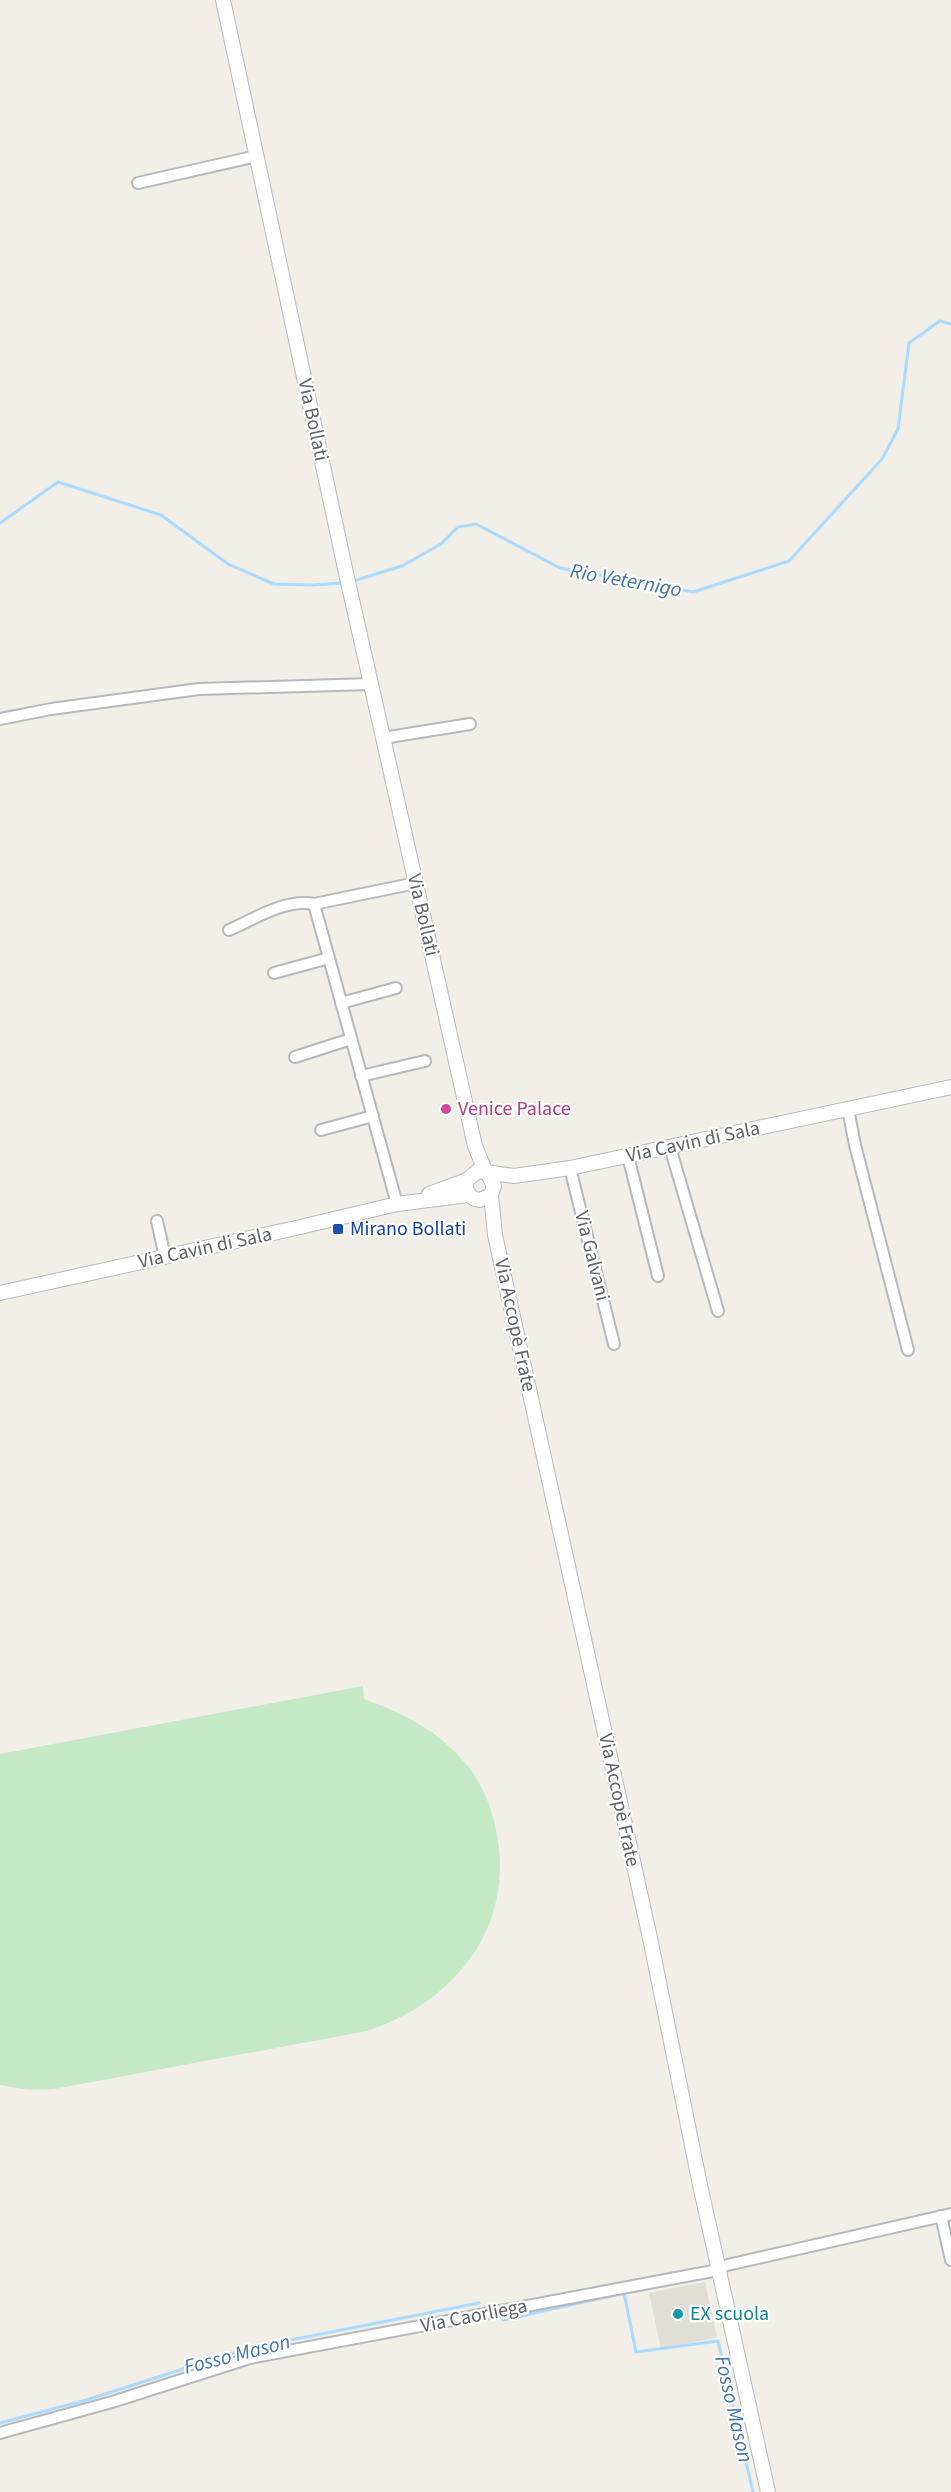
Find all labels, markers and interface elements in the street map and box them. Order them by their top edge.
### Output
street label: Via Bollati [291,376,335,464]
water label: Rio Veternigo [568,555,684,605]
street label: Via Bollati [400,871,446,959]
place label: Venice Palace [458,1095,571,1123]
marker: Venice Palace [439,1102,453,1116]
street label: Via Cavin di Sala [624,1114,762,1170]
street label: Via Galvani [567,1208,617,1304]
place label: Mirano Bollati [350,1215,466,1243]
street label: Via Cavin di Sala [136,1220,274,1276]
marker: Mirano Bollati [331,1222,345,1236]
street label: Via Accopè Frate [487,1256,543,1394]
street label: Via Accopè Frate [591,1731,647,1869]
street label: Via Caorliega [418,2292,530,2340]
place label: EX scuola [690,2300,769,2328]
marker: EX scuola [671,2307,685,2321]
water label: Fosso Mason [181,2326,293,2382]
water label: Fosso Mason [707,2353,761,2465]

